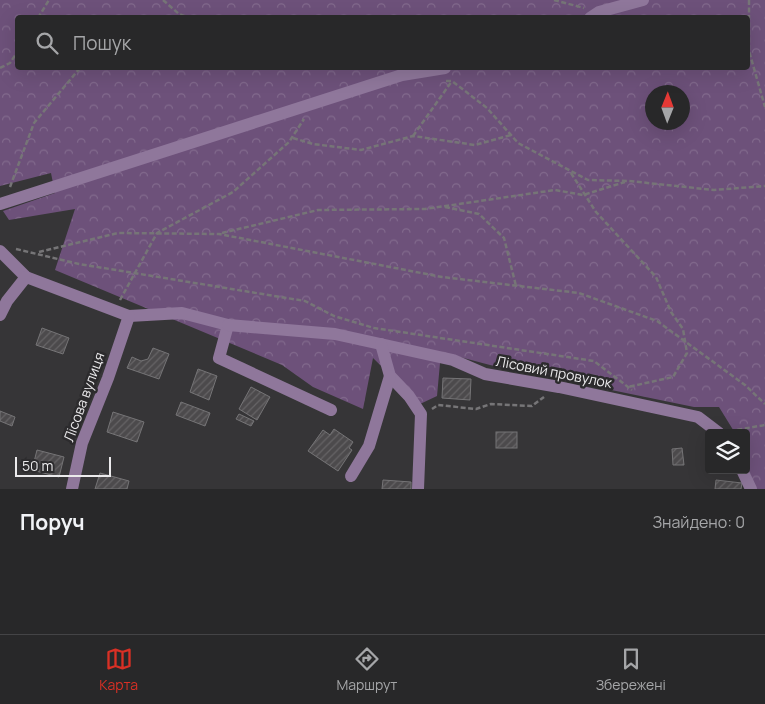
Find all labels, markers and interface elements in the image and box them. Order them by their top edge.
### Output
search box [15,15,750,70]
icon: search [33,29,61,57]
text: Пошук [73,30,131,56]
north arrow [645,85,690,130]
street label: Лісова вулиця [59,349,109,444]
street label: Лісовий провулок [495,351,615,392]
map controls [705,429,750,474]
button: layers [705,429,750,474]
scale bar [15,454,111,477]
text: 50 m [22,456,53,475]
text: Поруч [20,508,85,536]
text: Знайдено: 0 [652,511,745,533]
tab: Карта [99,645,138,694]
tab: Маршрут [336,645,397,694]
tab: Збережені [596,645,666,694]

